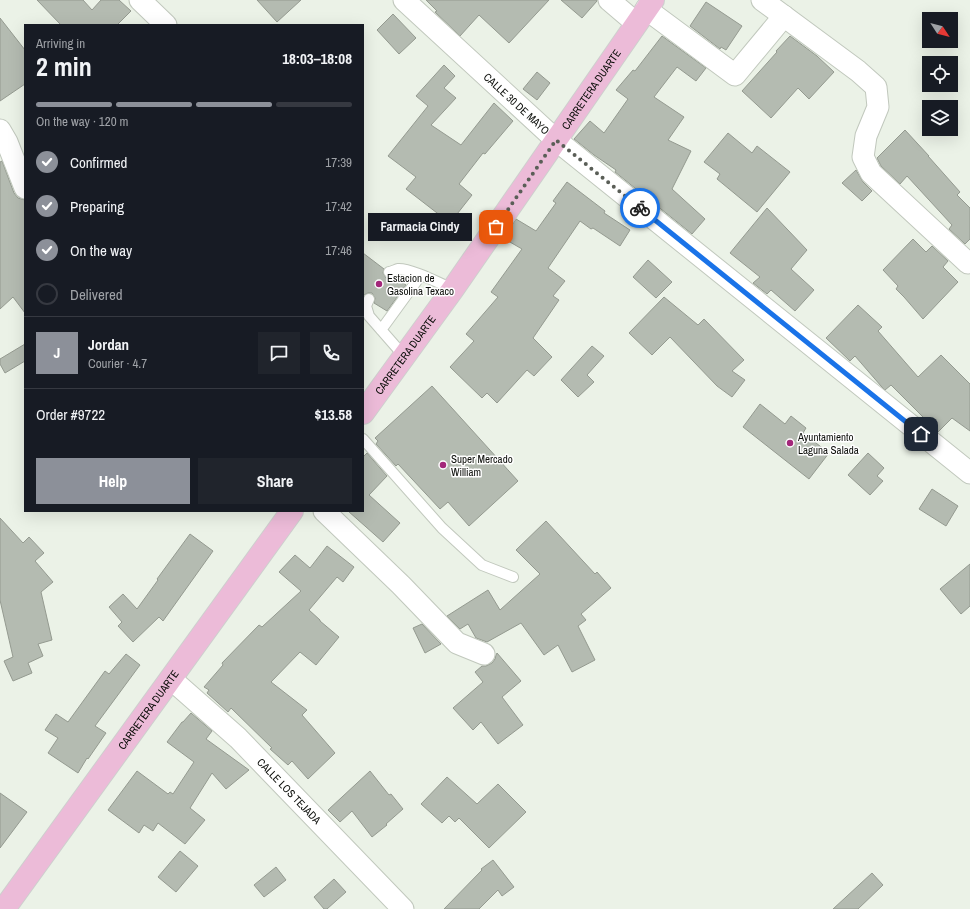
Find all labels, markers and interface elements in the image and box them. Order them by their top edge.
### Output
north arrow [922,12,958,48]
map controls [922,12,958,136]
text: Arriving in [36,35,85,52]
street label: CARRETERA DUARTE [558,46,624,132]
text: 18:03–18:08 [282,48,352,69]
text: 2 min [36,49,92,84]
button: locate [922,56,958,92]
street label: CALLE 30 DE MAYO [481,70,552,138]
button: layers [922,100,958,136]
text: On the way · 120 m [36,113,128,130]
icon: check [36,151,58,173]
text: Confirmed [70,152,127,173]
text: 17:39 [325,154,352,171]
courier [620,188,660,228]
icon: check [36,195,58,217]
text: Preparing [70,196,124,217]
icon: bike [629,197,651,219]
text: 17:42 [325,198,352,215]
pin [479,210,513,244]
callout: Farmacia Cindy [368,213,472,241]
icon: bag [485,216,507,238]
text: Farmacia Cindy [381,218,459,235]
icon: check [36,239,58,261]
text: On the way [70,240,132,261]
text: 17:46 [325,242,352,259]
place label: Estacion de Gasolina Texaco [387,271,454,298]
marker: Estacion de Gasolina Texaco [374,279,384,289]
text: Delivered [70,284,123,305]
street label: CARRETERA DUARTE [372,312,439,397]
button: chat [258,332,300,374]
button: phone [310,332,352,374]
text: Jordan [88,334,129,355]
text: J [54,342,60,363]
text: Courier · 4.7 [88,355,147,372]
text: Order #9722 [36,404,105,425]
text: $13.58 [314,404,352,425]
pin [904,417,938,451]
icon: home [910,423,932,445]
place label: Ayuntamiento Laguna Salada [797,430,859,457]
marker: Ayuntamiento Laguna Salada [785,438,795,448]
place label: Super Mercado William [451,452,513,479]
button: Help [36,458,190,504]
button: Share [198,458,352,504]
marker: Super Mercado William [438,460,448,470]
street label: CARRETERA DUARTE [115,667,182,752]
street label: CALLE LOS TEJADA [254,755,325,828]

